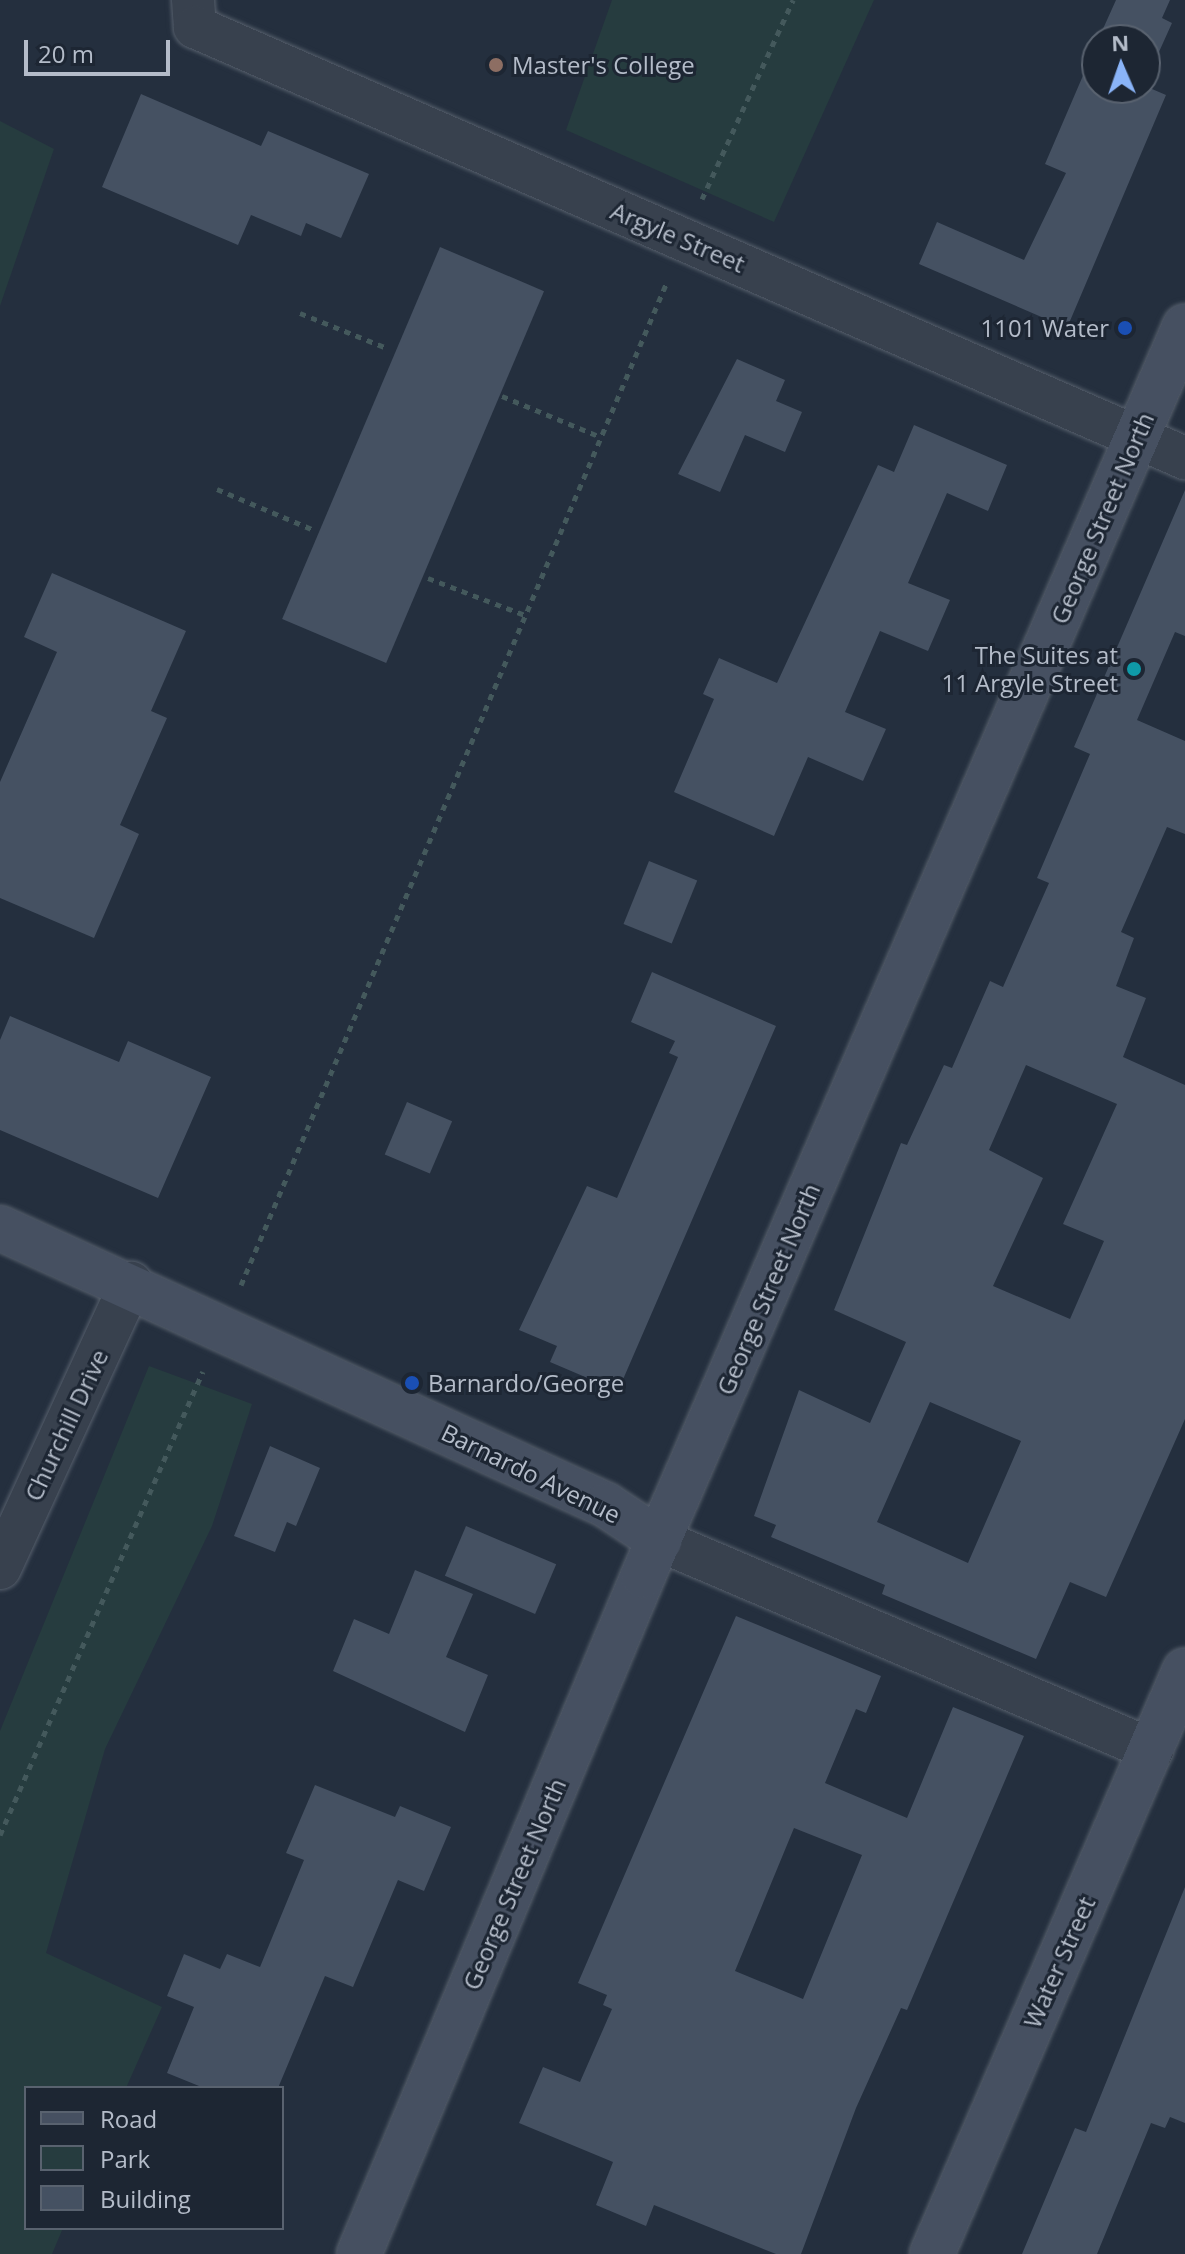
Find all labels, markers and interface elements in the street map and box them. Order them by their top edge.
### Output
scale bar [28,24,174,74]
north arrow [1081,24,1161,104]
text: N [1111,27,1130,57]
text: 20 m [38,37,94,70]
place label: Master's College [512,51,695,79]
marker: Master's College [487,56,505,74]
street label: Argyle Street [607,196,749,278]
place label: 1101 Water [981,314,1109,342]
marker: 1101 Water [1116,319,1134,337]
street label: George Street North [1044,408,1160,628]
place label: The Suites at 11 Argyle Street [941,641,1118,697]
marker: The Suites at 11 Argyle Street [1125,660,1143,678]
street label: George Street North [710,1179,826,1399]
street label: Churchill Drive [18,1345,114,1505]
place label: Barnardo/George [428,1369,624,1397]
marker: Barnardo/George [403,1374,421,1392]
street label: Barnardo Avenue [437,1417,625,1529]
street label: George Street North [456,1774,572,1994]
street label: Water Street [1017,1892,1101,2032]
legend [24,2086,284,2230]
text: Road [100,2102,157,2135]
text: Park [100,2142,150,2175]
text: Building [100,2182,191,2215]

